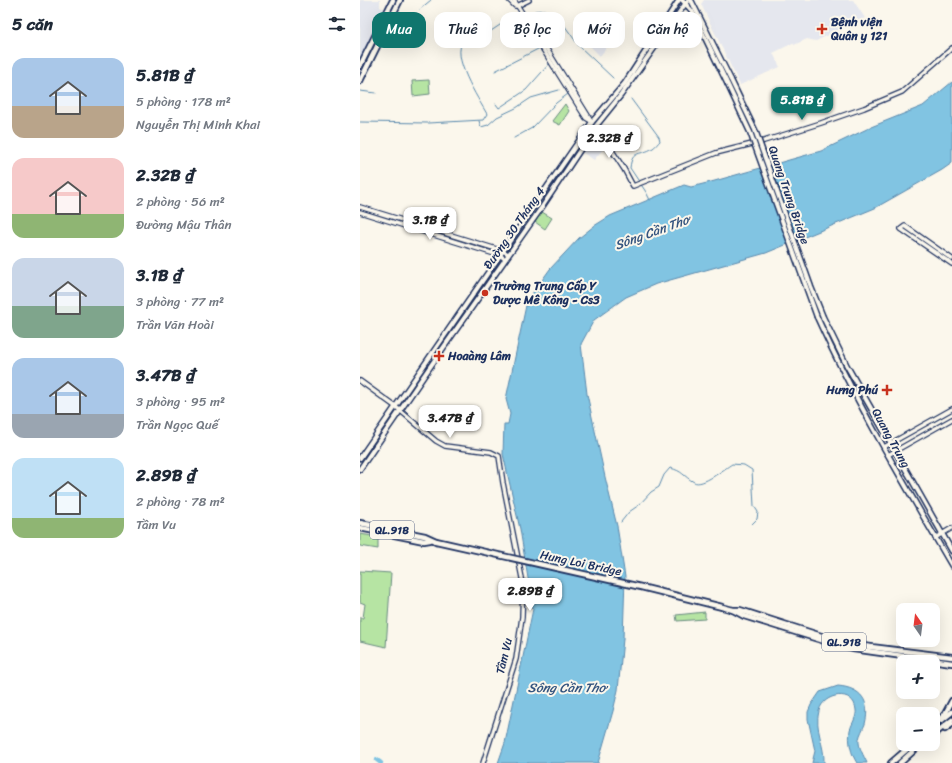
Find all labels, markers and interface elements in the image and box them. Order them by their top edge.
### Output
text: 5 căn [12,9,53,39]
place label: Bệnh viện Quân y 121 [830,11,887,47]
chip: Mua [372,12,426,48]
chip: Thuê [434,12,492,48]
chip: Bộ lọc [500,12,565,48]
chip: Mới [573,12,625,48]
chip: Căn hộ [633,12,702,48]
icon: filters [326,13,348,35]
marker: Bệnh viện Quân y 121 [816,23,828,35]
text: 5.81B ₫ [136,60,193,90]
icon: home [44,74,92,122]
pin: 5.81B ₫ [765,87,839,121]
text: 5.81B ₫ [780,88,824,111]
text: 5 phòng · 178 m² [136,90,231,113]
text: Nguyễn Thị Minh Khai [136,113,260,136]
pin: 2.32B ₫ [572,125,646,159]
text: 2.32B ₫ [587,126,631,149]
street label: Quang Trung Bridge [762,143,816,247]
text: 2.32B ₫ [136,160,194,190]
icon: home [44,174,92,222]
street label: Đường 30 Tháng 4 [477,182,551,274]
text: 2 phòng · 56 m² [136,190,225,213]
pin: 3.1B ₫ [397,207,463,241]
water label: Sông Cần Thơ [611,207,695,256]
text: 3.1B ₫ [412,208,448,231]
text: Đường Mậu Thân [136,213,232,236]
text: 3.1B ₫ [136,260,182,290]
icon: home [44,274,92,322]
place label: Trường Trung Cấp Y Dược Mê Kông - Cs3 [493,275,600,311]
marker: Trường Trung Cấp Y Dược Mê Kông - Cs3 [480,288,490,298]
text: 3 phòng · 77 m² [136,290,224,313]
text: Trần Văn Hoài [136,313,214,336]
place label: Hoaàng Lâm [447,345,511,367]
marker: Hoaàng Lâm [433,350,445,362]
text: 3.47B ₫ [136,360,195,390]
icon: home [44,374,92,422]
place label: Hưng Phú [825,379,879,401]
marker: Hưng Phú [881,384,893,396]
text: 3 phòng · 95 m² [136,390,225,413]
street label: Quang Trung [866,404,916,472]
pin: 3.47B ₫ [413,405,487,439]
text: 3.47B ₫ [427,406,473,429]
text: Trần Ngọc Quế [136,413,218,436]
text: 2.89B ₫ [136,460,196,490]
icon: home [44,474,92,522]
text: 2 phòng · 78 m² [136,490,225,513]
text: Tầm Vu [136,513,176,536]
road number: QL.91B [370,521,414,539]
street label: Hung Loi Bridge [538,544,624,582]
pin: 2.89B ₫ [493,578,567,612]
text: 2.89B ₫ [507,579,553,602]
north arrow [896,603,940,647]
map controls [896,603,940,751]
road number: QL.91B [822,633,866,651]
street label: Tầm Vu [489,635,519,676]
button: + [896,655,940,699]
water label: Sông Cần Thơ [528,676,609,699]
button: − [896,707,940,751]

